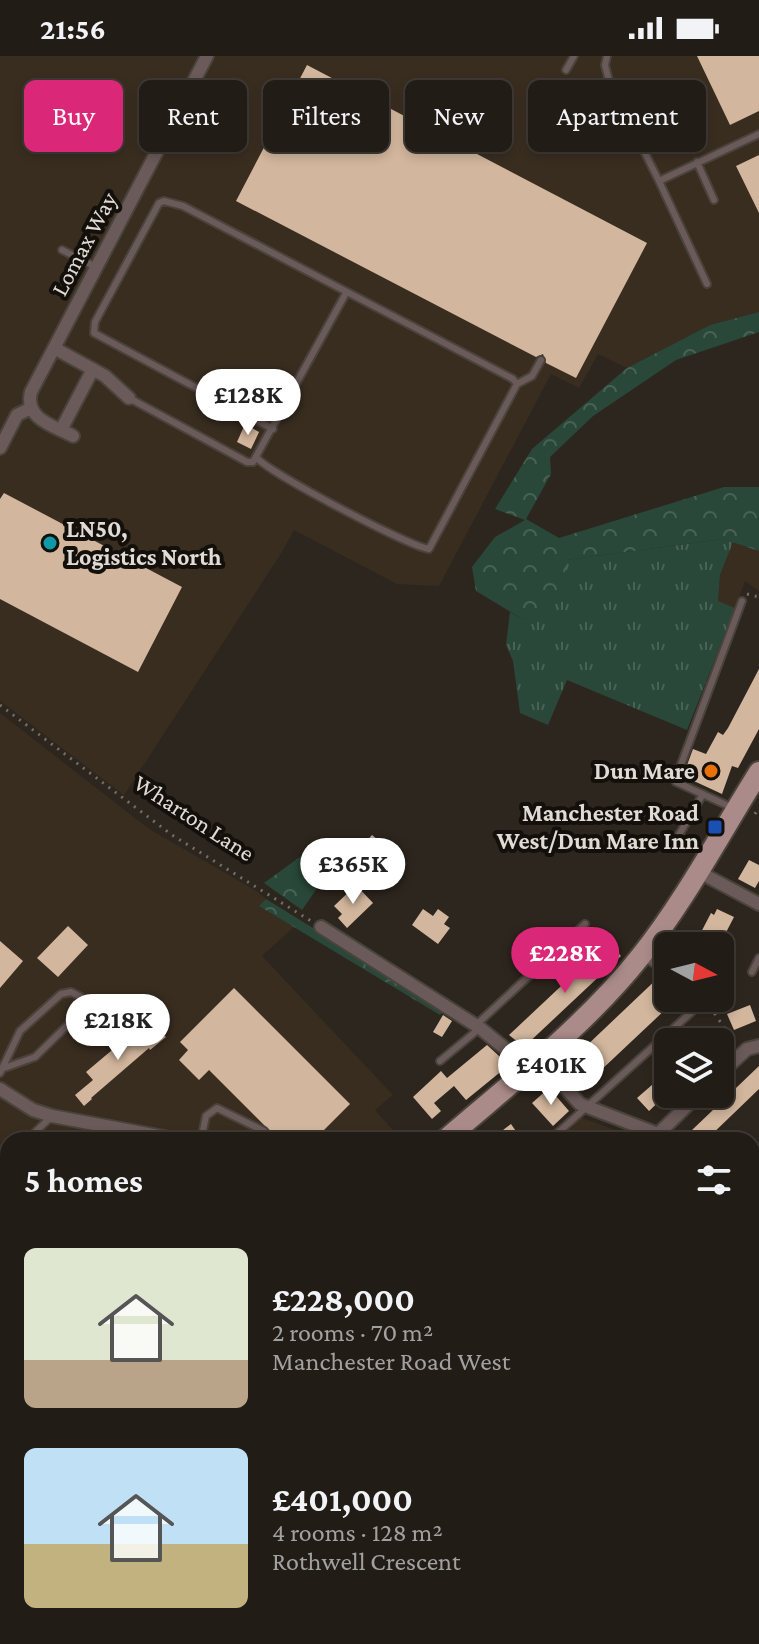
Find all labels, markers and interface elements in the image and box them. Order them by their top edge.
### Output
text: 21:56 [40,12,106,45]
chip: Buy [24,80,123,152]
chip: Rent [139,80,247,152]
chip: Filters [263,80,389,152]
chip: New [405,80,512,152]
chip: Apartment [528,80,706,152]
street label: Lomax Way [45,187,122,300]
pin: £128K [192,369,304,437]
text: £128K [214,380,282,409]
place label: LN50, Logistics North [66,515,222,570]
marker: LN50, Logistics North [41,534,59,552]
place label: Dun Mare [594,757,695,784]
marker: Dun Mare [702,762,720,780]
street label: Wharton Lane [129,769,260,867]
place label: Manchester Road West/Dun Mare Inn [496,799,699,854]
marker: Manchester Road West/Dun Mare Inn [706,818,724,836]
pin: £365K [297,838,409,906]
text: £365K [318,849,388,878]
pin: £228K [509,927,621,995]
north arrow [654,932,734,1012]
map controls [654,932,734,1108]
text: £228K [529,938,601,967]
pin: £218K [62,994,174,1062]
text: £218K [84,1005,152,1034]
button: layers [654,1028,734,1108]
pin: £401K [495,1039,607,1107]
text: £401K [516,1050,586,1079]
icon: filters [692,1158,736,1202]
text: 5 homes [24,1162,143,1199]
icon: home [88,1280,184,1376]
text: £228,000 [272,1281,415,1318]
text: 2 rooms · 70 m² [272,1318,433,1347]
text: Manchester Road West [272,1347,510,1376]
icon: home [88,1480,184,1576]
text: £401,000 [272,1481,413,1518]
text: 4 rooms · 128 m² [272,1518,443,1547]
text: Rothwell Crescent [272,1547,461,1576]

